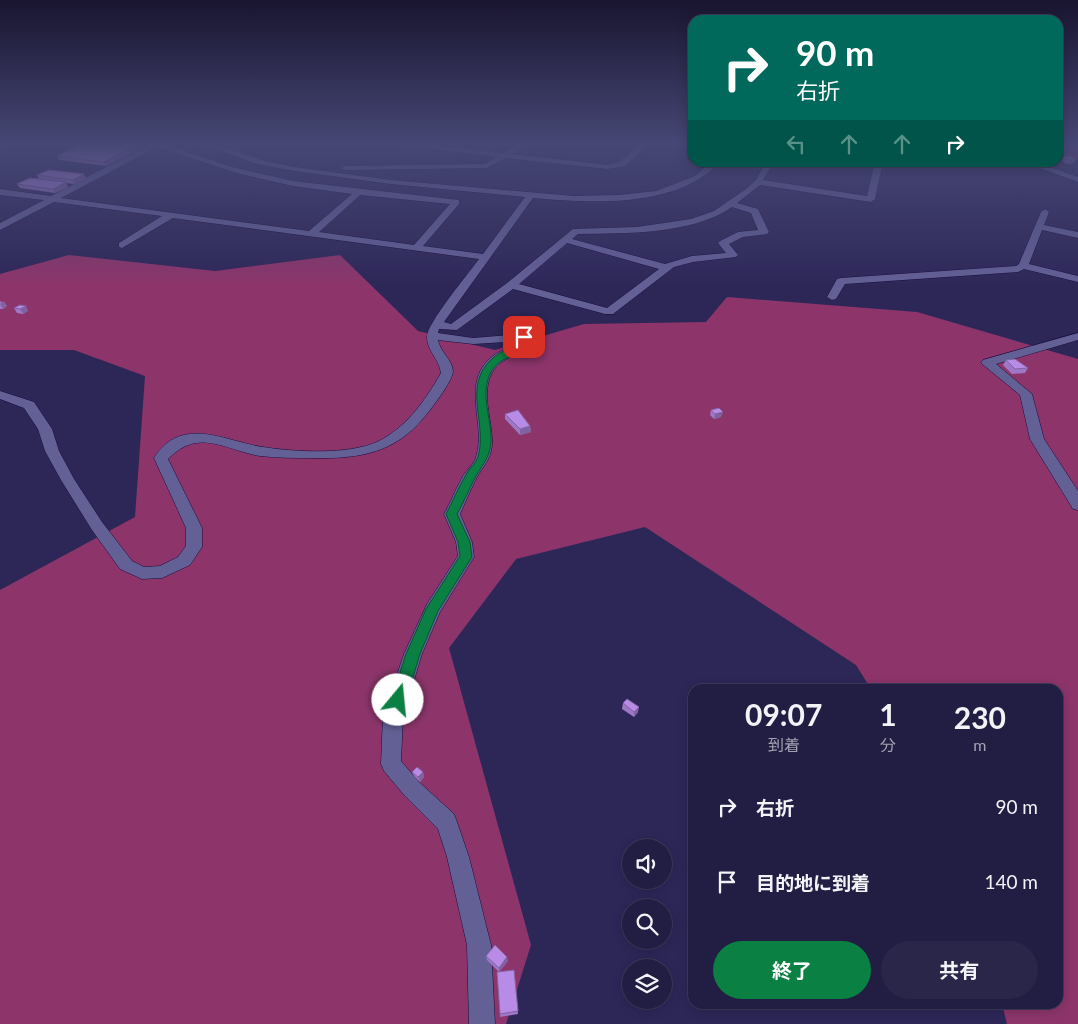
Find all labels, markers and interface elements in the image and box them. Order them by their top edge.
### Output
text: 90 m [796,31,874,73]
icon: right [713,35,778,100]
text: 右折 [796,77,840,104]
icon: left [782,130,810,158]
icon: ahead [835,130,863,158]
icon: ahead [888,130,916,158]
icon: right [941,130,969,158]
pin [503,316,545,358]
icon: arrive [510,323,538,351]
position arrow [371,673,423,725]
text: 09:07 [745,696,822,732]
text: 1 [879,696,897,732]
text: 230 [954,699,1006,735]
text: 到着 [768,735,800,754]
text: 分 [880,735,896,754]
text: m [973,735,986,754]
icon: right [713,793,741,821]
text: 90 m [995,795,1038,818]
text: 右折 [756,796,794,819]
map controls [622,839,672,1009]
button: sound [622,839,672,889]
icon: arrive [713,868,741,896]
text: 140 m [984,870,1038,893]
text: 目的地に到着 [756,871,870,894]
button: search [622,899,672,949]
button: 終了 [713,941,871,999]
button: 共有 [881,941,1038,999]
button: layers [622,959,672,1009]

